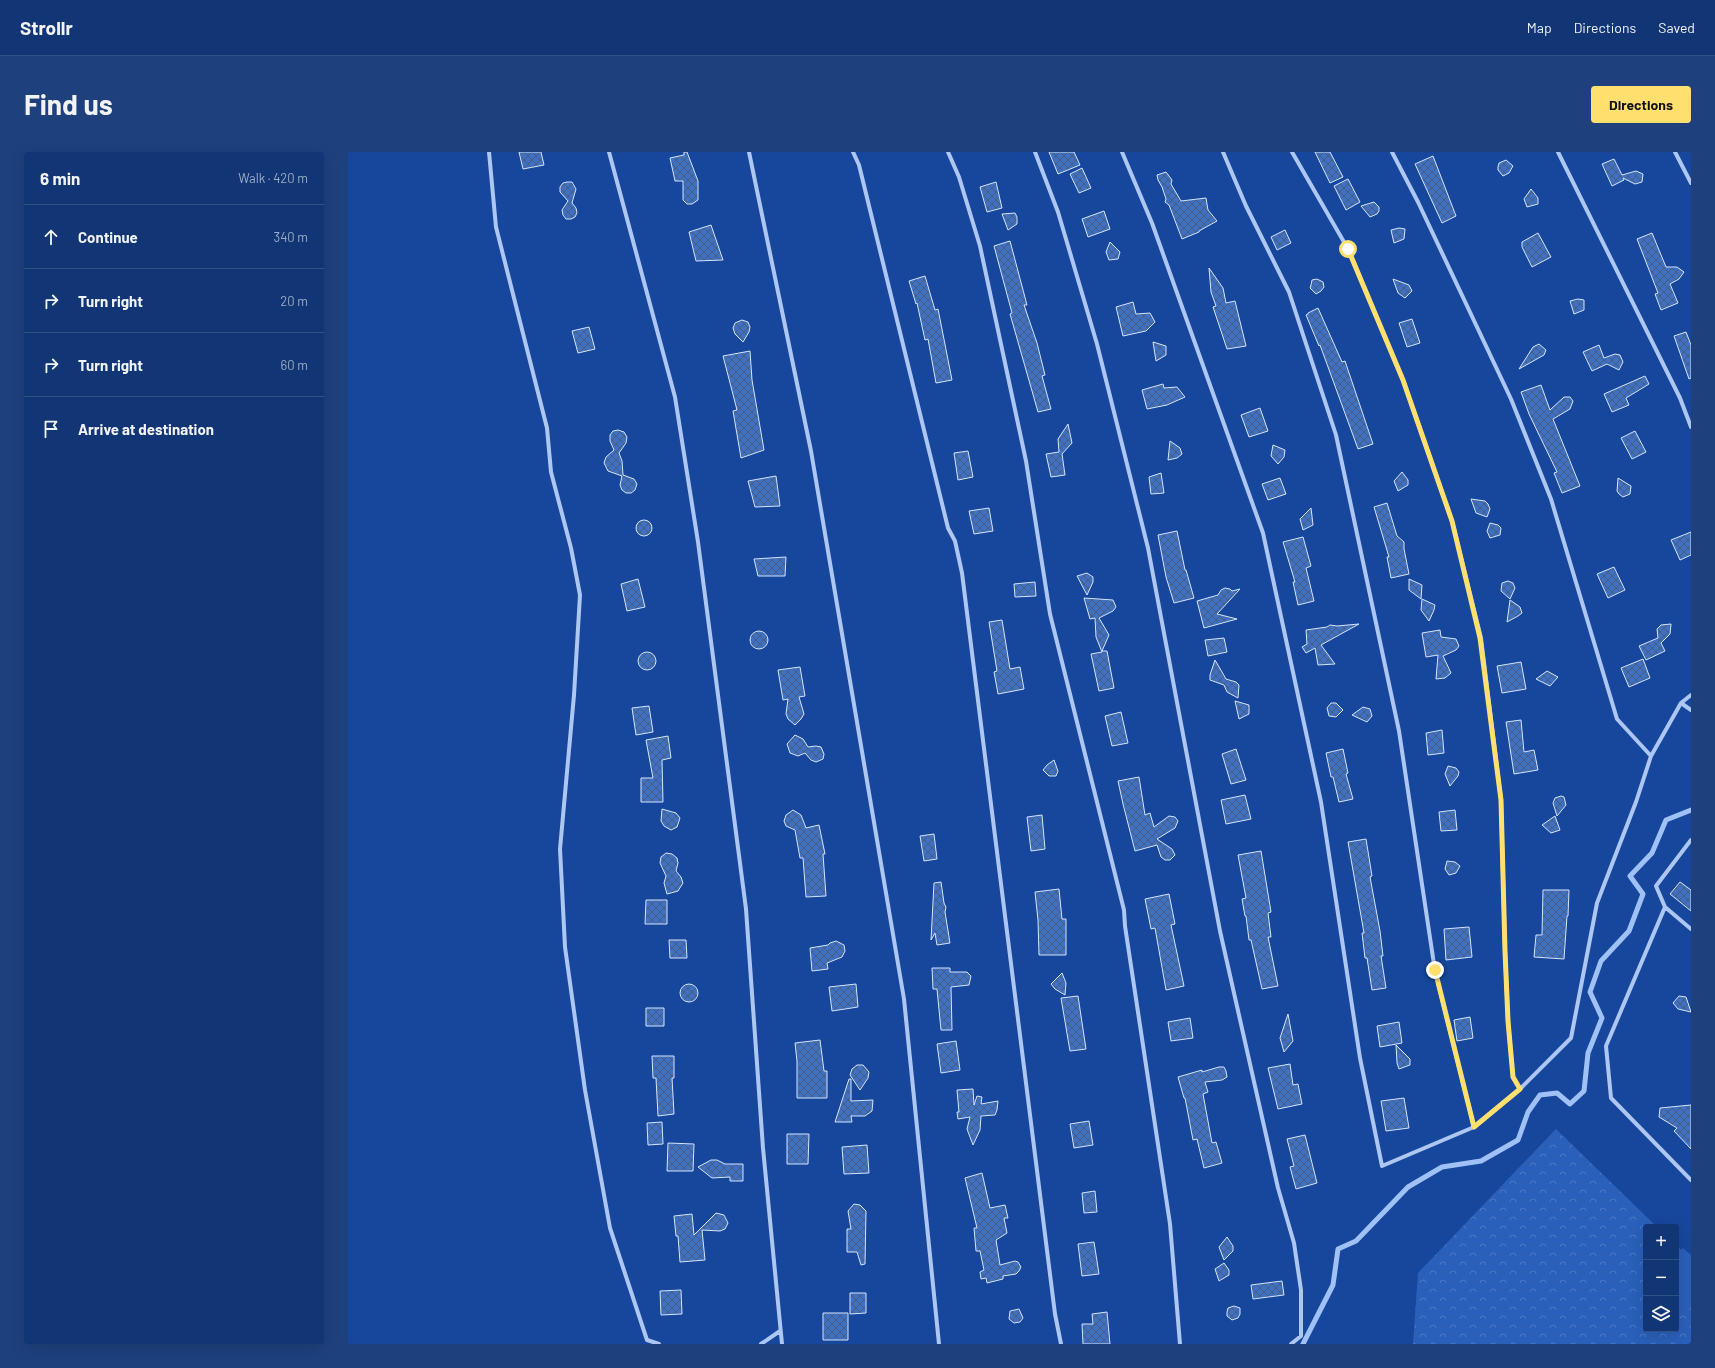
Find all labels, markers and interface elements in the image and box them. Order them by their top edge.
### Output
text: Strollr [20,16,73,39]
text: Map [1527,19,1552,36]
text: Directions [1574,19,1636,36]
text: Saved [1658,19,1695,36]
button: Directions [1591,86,1691,123]
text: Find us [24,87,113,121]
text: 6 min [40,168,80,188]
text: Walk · 420 m [238,170,308,186]
icon: ahead [40,226,62,248]
text: Continue [78,228,138,246]
text: 340 m [273,229,308,245]
route start [1339,240,1357,258]
icon: right [40,290,62,312]
text: Turn right [78,292,143,310]
text: 20 m [280,293,308,309]
icon: right [40,354,62,376]
text: Turn right [78,356,143,374]
text: 60 m [281,357,308,373]
icon: arrive [40,418,62,440]
text: Arrive at destination [78,420,214,438]
route end [1426,961,1444,979]
map controls [1643,1224,1679,1332]
button: + [1643,1224,1679,1260]
button: − [1643,1260,1679,1296]
button: layers [1643,1296,1679,1332]

